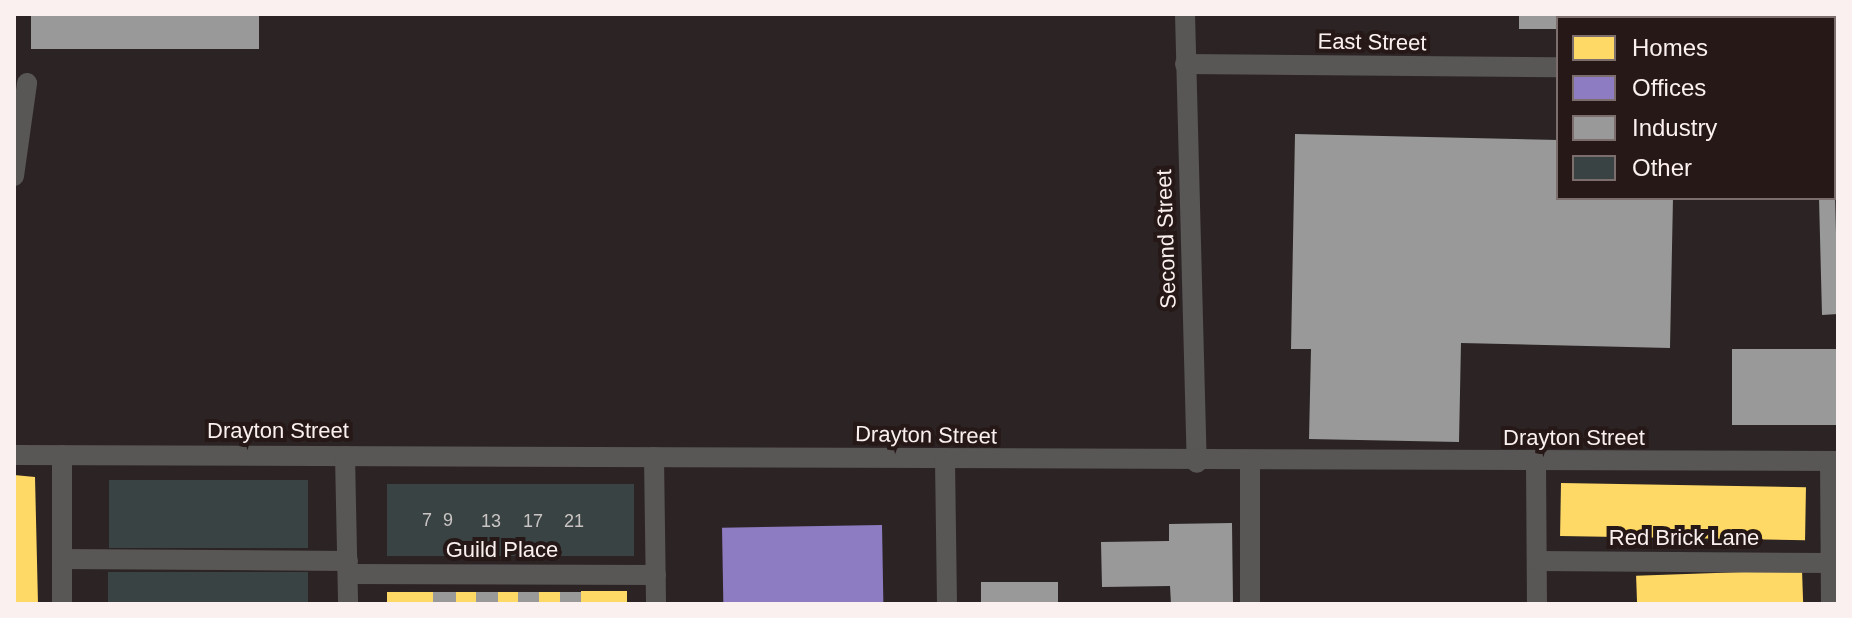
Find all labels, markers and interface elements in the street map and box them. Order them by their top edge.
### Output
legend [1556,16,1836,200]
street label: East Street [1317,28,1427,56]
text: Homes [1632,34,1708,61]
text: Offices [1632,74,1706,101]
text: Industry [1632,114,1717,141]
text: Other [1632,154,1692,181]
street label: Second Street [1150,169,1182,309]
street label: Drayton Street [207,418,349,444]
street label: Drayton Street [855,421,997,449]
street label: Drayton Street [1503,425,1645,451]
house number: 7 [422,509,432,531]
house number: 9 [443,509,453,531]
house number: 13 [481,510,501,532]
house number: 17 [523,510,543,532]
house number: 21 [564,510,584,532]
street label: Red Brick Lane [1609,525,1759,551]
street label: Guild Place [446,537,558,563]

